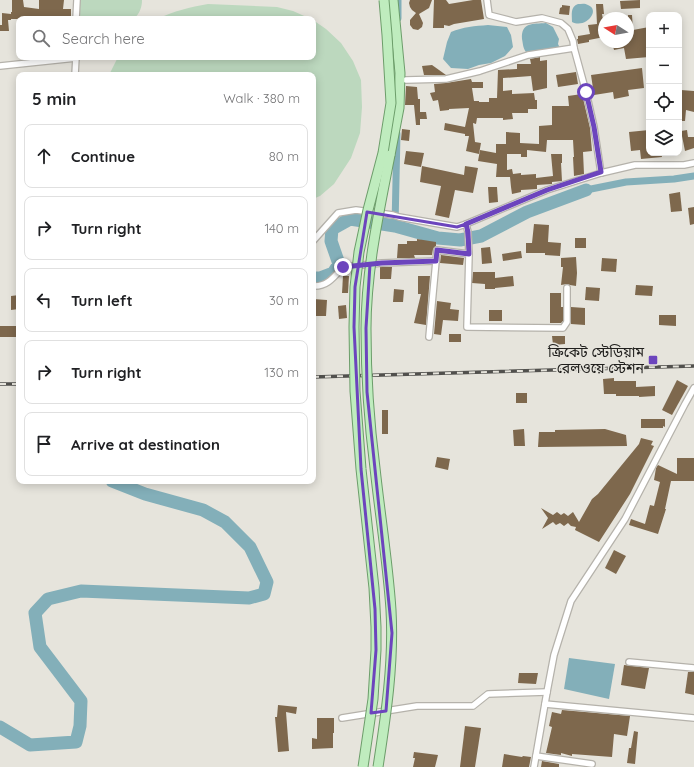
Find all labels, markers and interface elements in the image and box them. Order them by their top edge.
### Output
north arrow [598,12,634,48]
map controls [646,12,682,156]
button: + [646,12,682,48]
search box [16,16,316,60]
icon: search [30,27,52,49]
text: Search here [62,29,145,48]
button: − [646,48,682,84]
route start [577,83,595,101]
button: locate [646,84,682,120]
text: 5 min [32,88,76,109]
text: Walk · 380 m [223,90,300,106]
button: layers [646,120,682,156]
icon: ahead [33,145,55,167]
text: Continue [71,147,135,166]
text: 80 m [269,148,299,164]
icon: right [33,217,55,239]
text: Turn right [71,219,142,238]
text: 140 m [264,220,299,236]
route end [334,258,352,276]
icon: left [33,289,55,311]
text: Turn left [71,291,133,310]
text: 30 m [269,292,299,308]
place label: ক্রিকেট স্টেডিয়াম রেলওয়ে স্টেশন [547,343,645,377]
marker: ক্রিকেট স্টেডিয়াম রেলওয়ে স্টেশন [647,354,659,366]
icon: right [33,361,55,383]
text: Turn right [71,363,142,382]
text: 130 m [264,364,299,380]
icon: arrive [33,433,55,455]
text: Arrive at destination [71,435,220,454]

